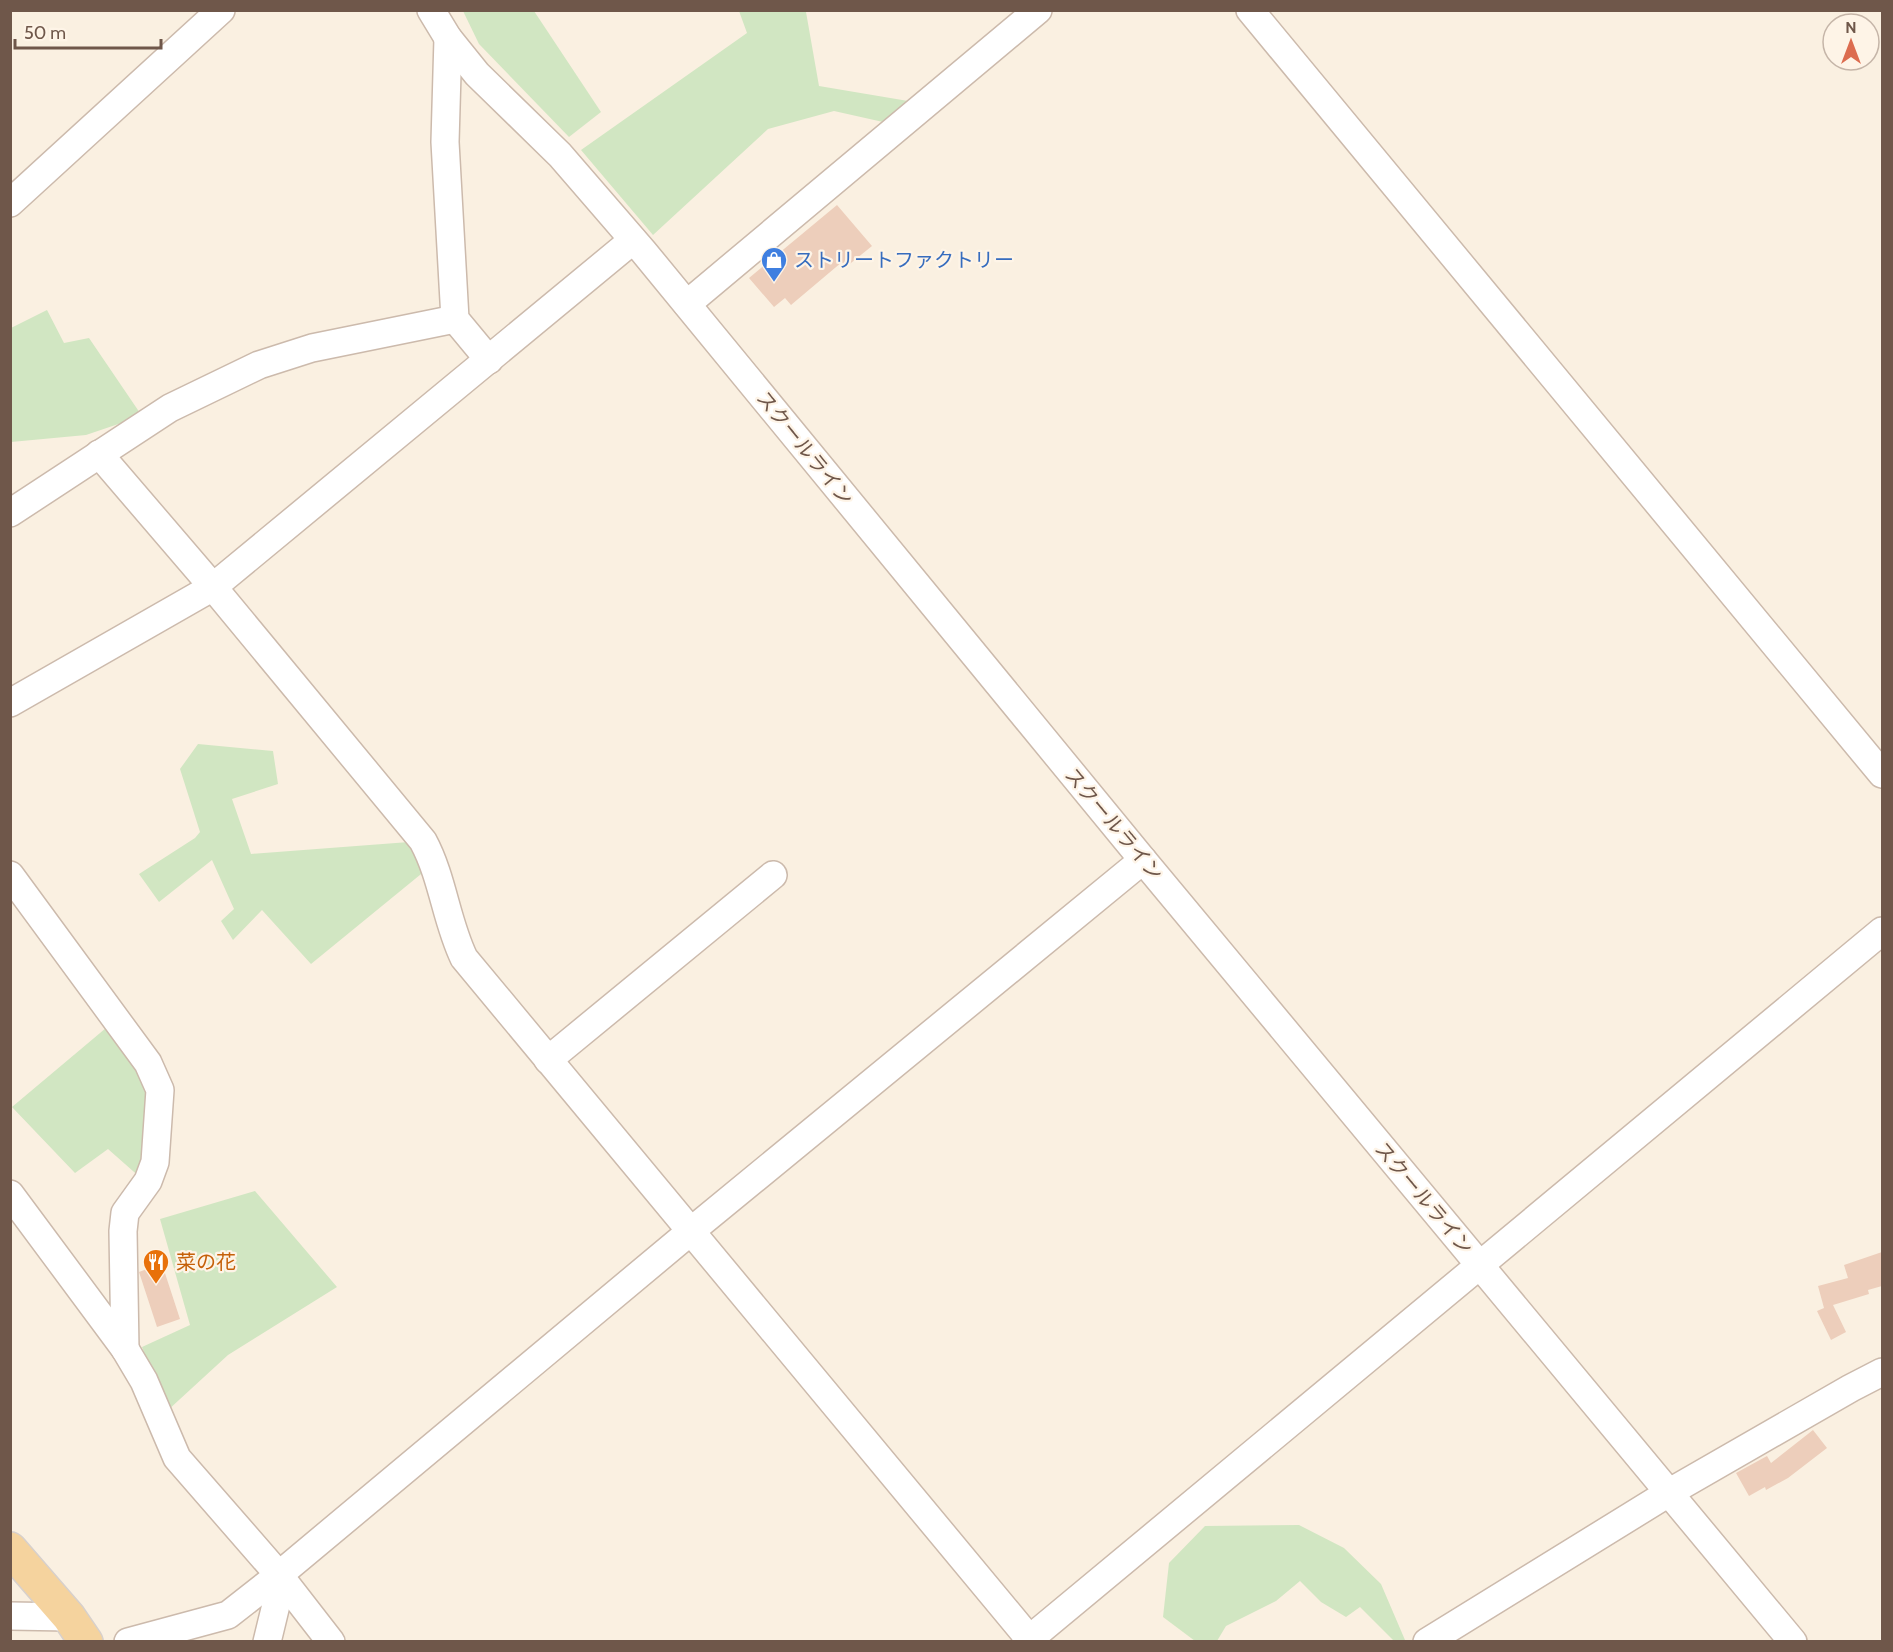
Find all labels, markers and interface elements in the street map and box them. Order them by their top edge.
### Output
scale bar [15,12,160,50]
north arrow [1821,12,1881,72]
text: N [1845,18,1857,37]
text: 50 m [24,22,66,44]
shop icon: ストリートファクトリー [759,245,789,283]
place label: ストリートファクトリー [794,248,1014,272]
street label: スクールライン [752,386,858,510]
street label: スクールライン [1060,763,1168,885]
street label: スクールライン [1370,1137,1478,1259]
restaurant icon: 菜の花 [141,1247,171,1285]
place label: 菜の花 [176,1250,236,1274]

